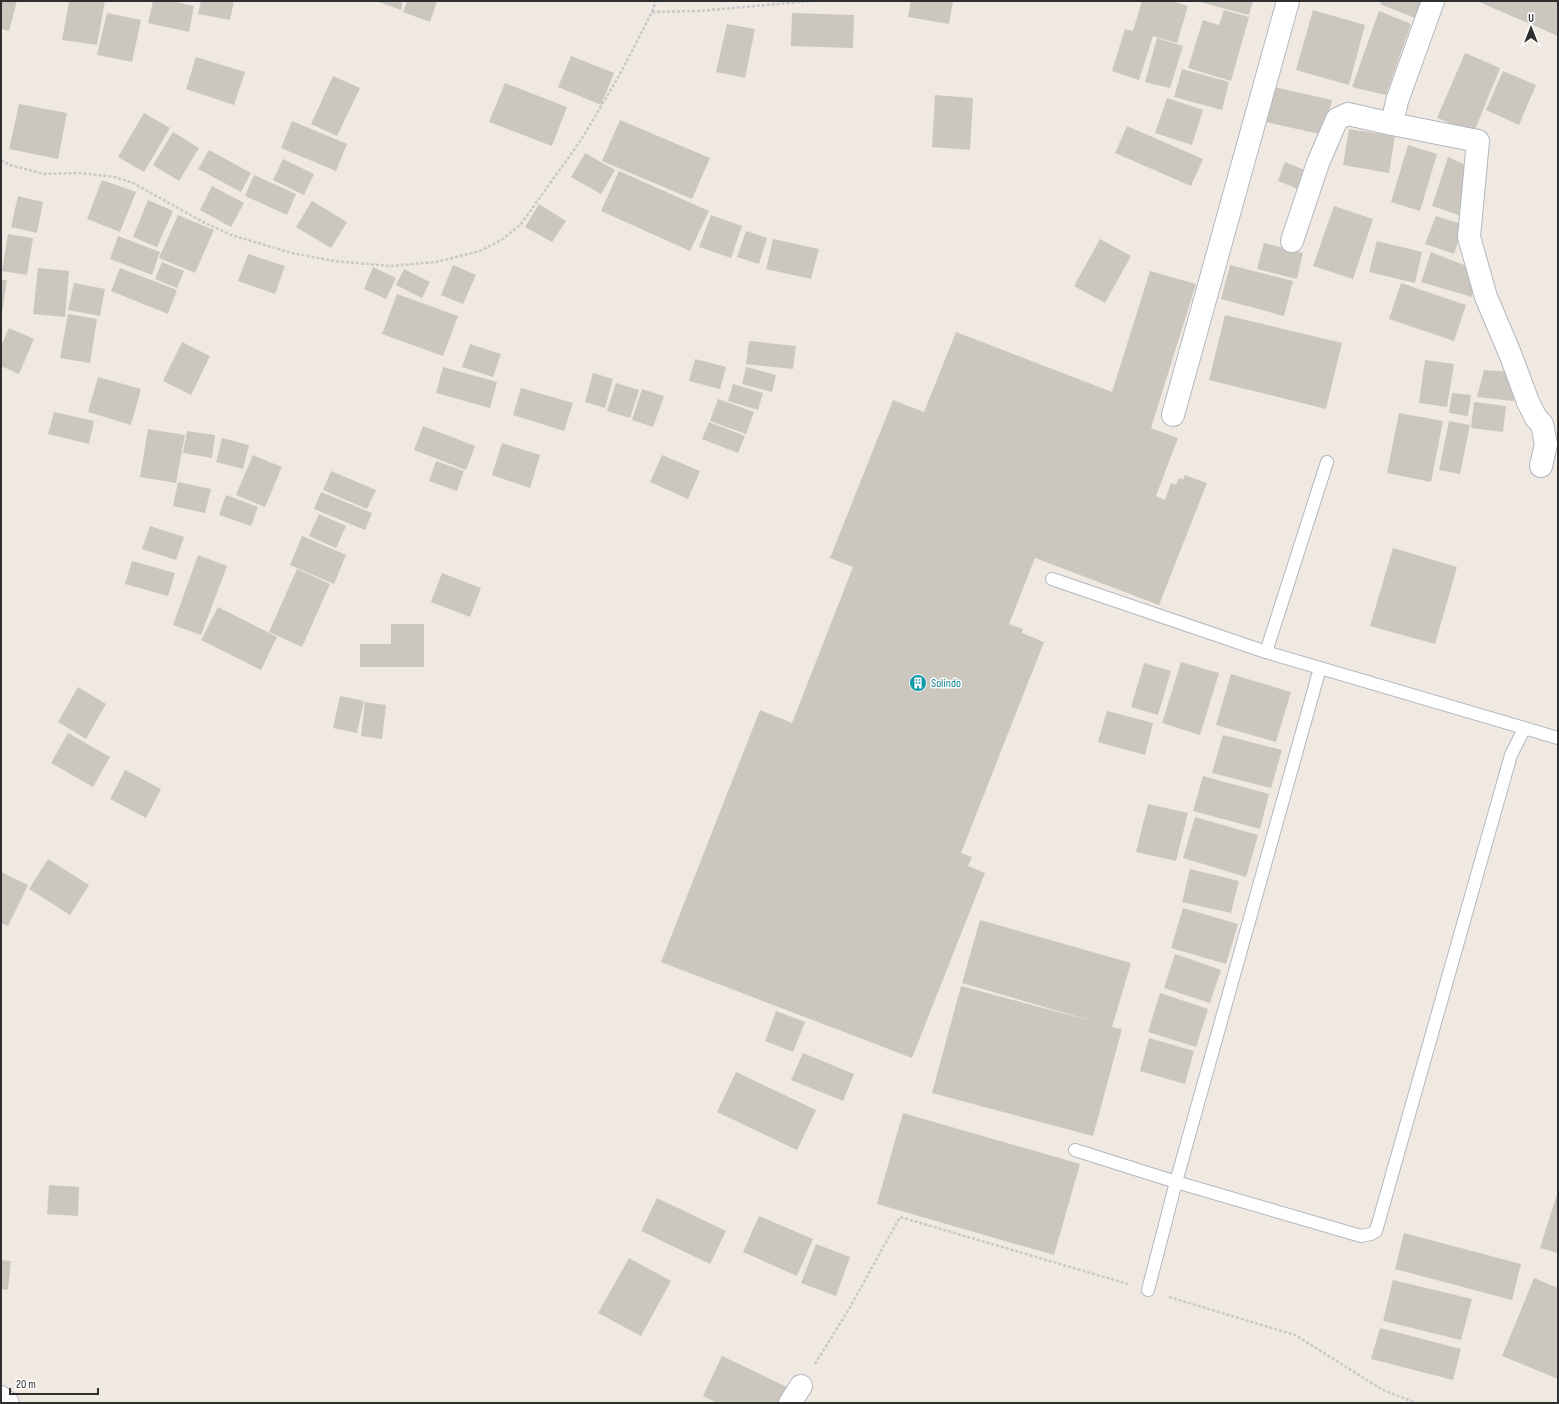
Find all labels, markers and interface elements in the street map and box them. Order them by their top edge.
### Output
north arrow [1511,8,1551,48]
text: U [1528,12,1534,25]
building icon: Solindo [908,673,928,693]
place label: Solindo [931,676,961,691]
scale bar [10,1370,98,1396]
text: 20 m [16,1377,36,1392]

